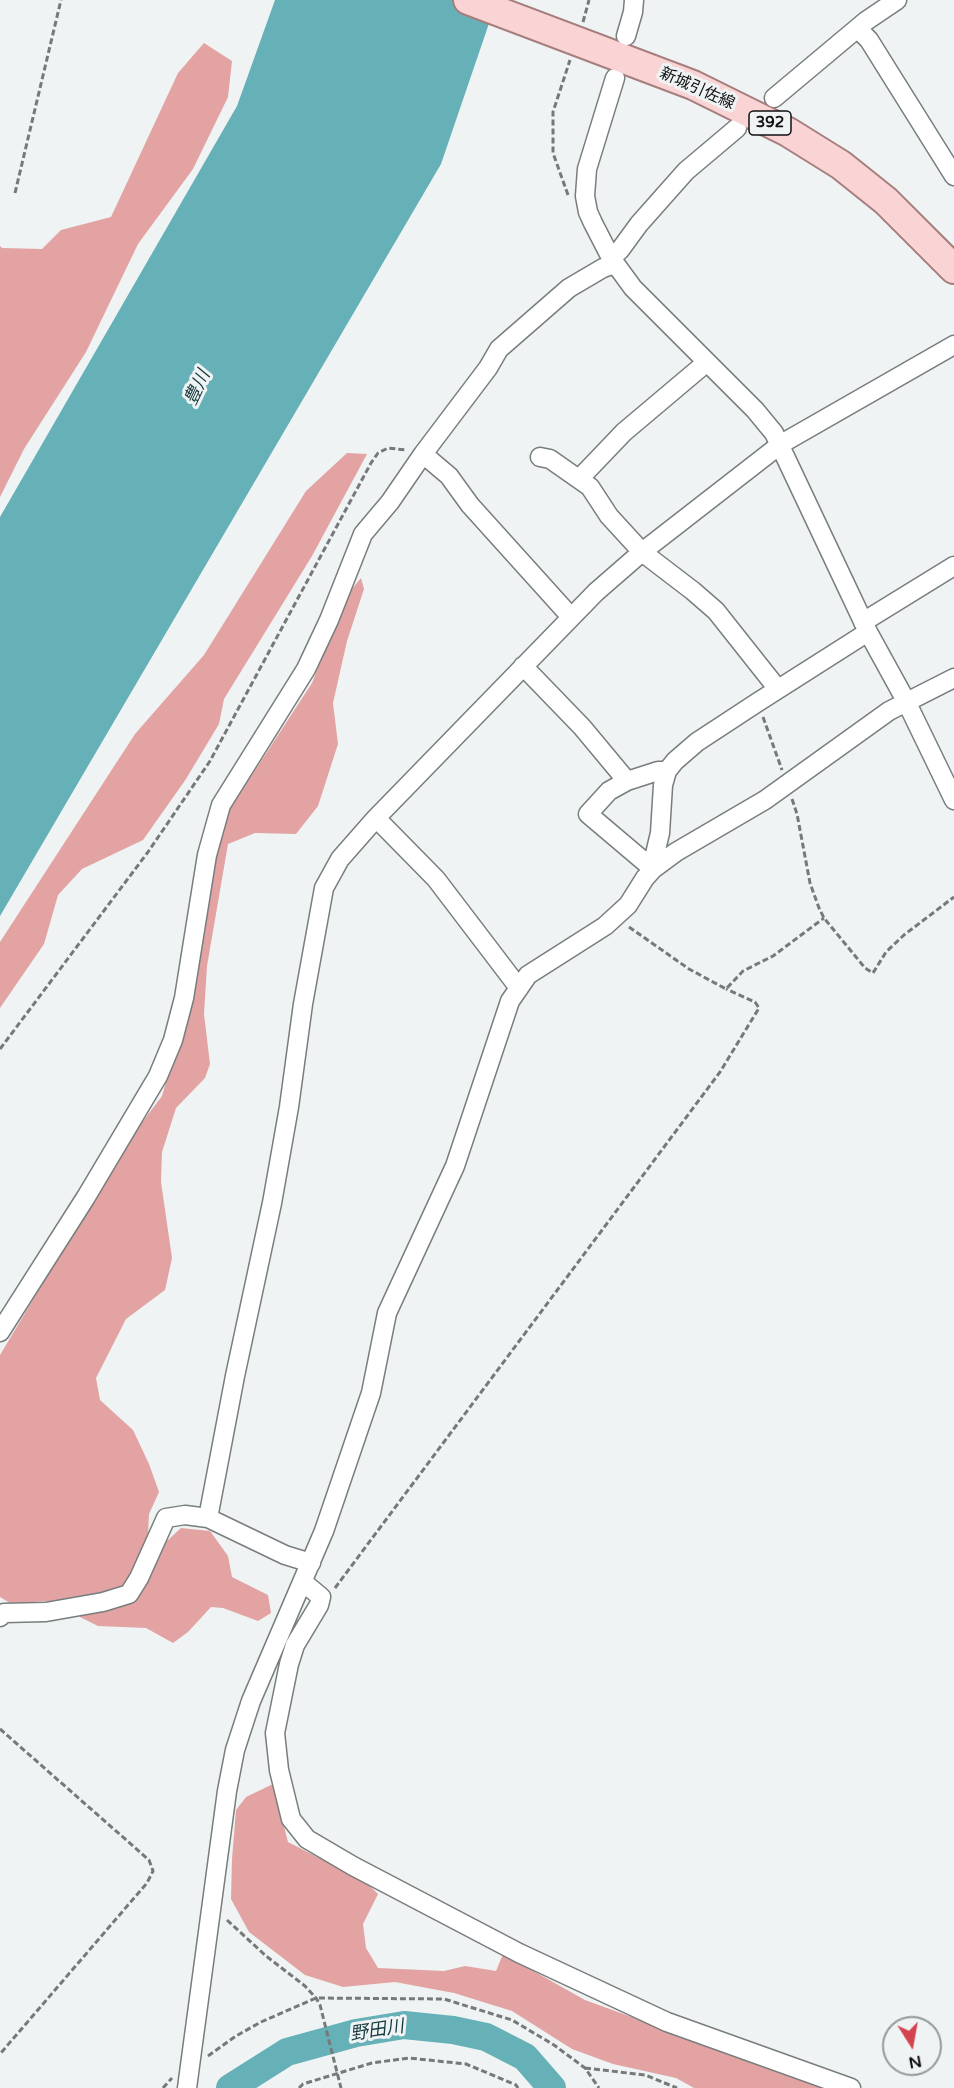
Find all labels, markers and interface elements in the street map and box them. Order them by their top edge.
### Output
street label: 新城引佐線 [657,64,737,114]
road number: 392 [749,111,791,135]
water label: 豊川 [181,367,215,409]
water label: 野田川 [349,2016,405,2046]
north arrow [882,2016,942,2076]
text: N [907,2051,923,2073]

